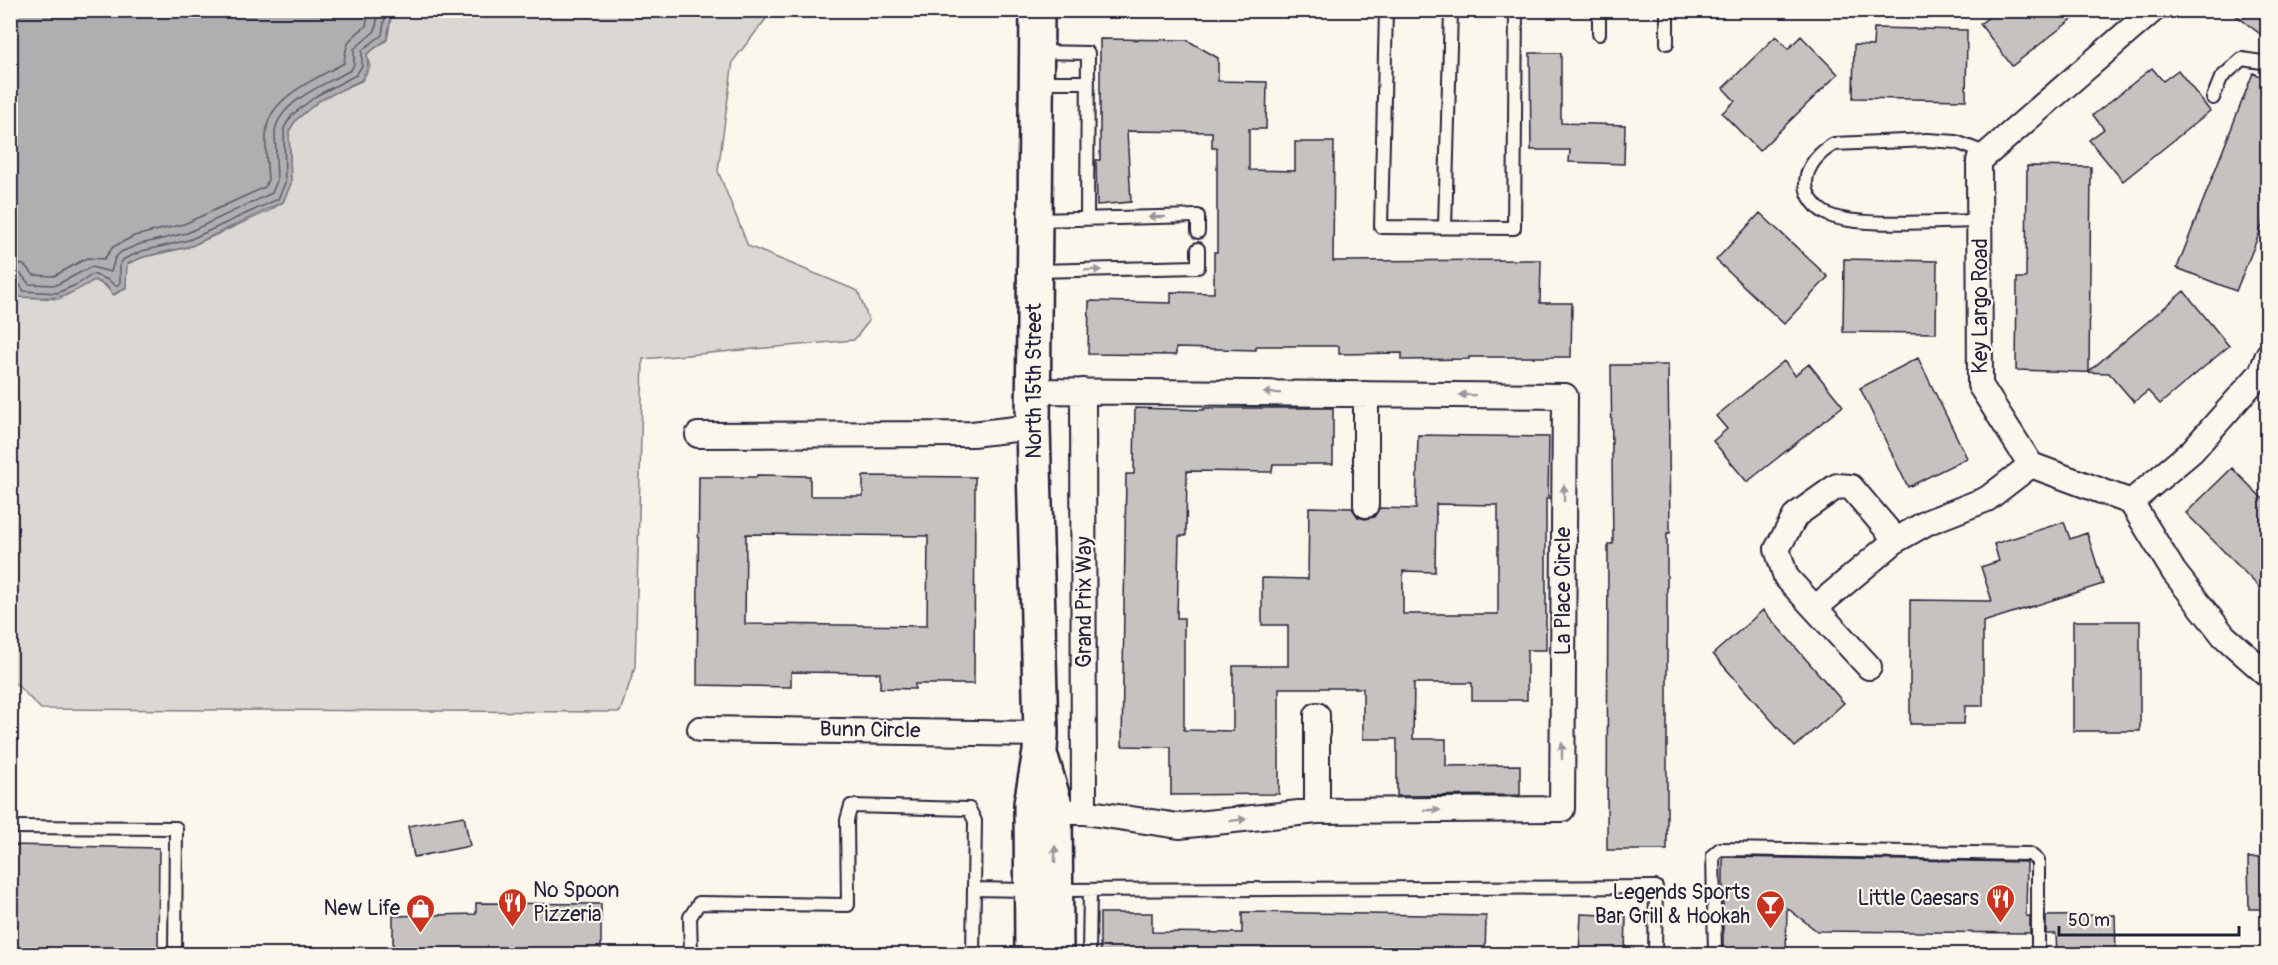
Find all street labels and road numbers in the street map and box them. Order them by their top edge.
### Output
street label: Key Largo Road [1967,238,1994,374]
street label: North 15th Street [1021,303,1048,459]
street label: La Place Circle [1550,526,1577,655]
street label: Grand Prix Way [1071,536,1098,668]
street label: Bunn Circle [819,716,921,744]

